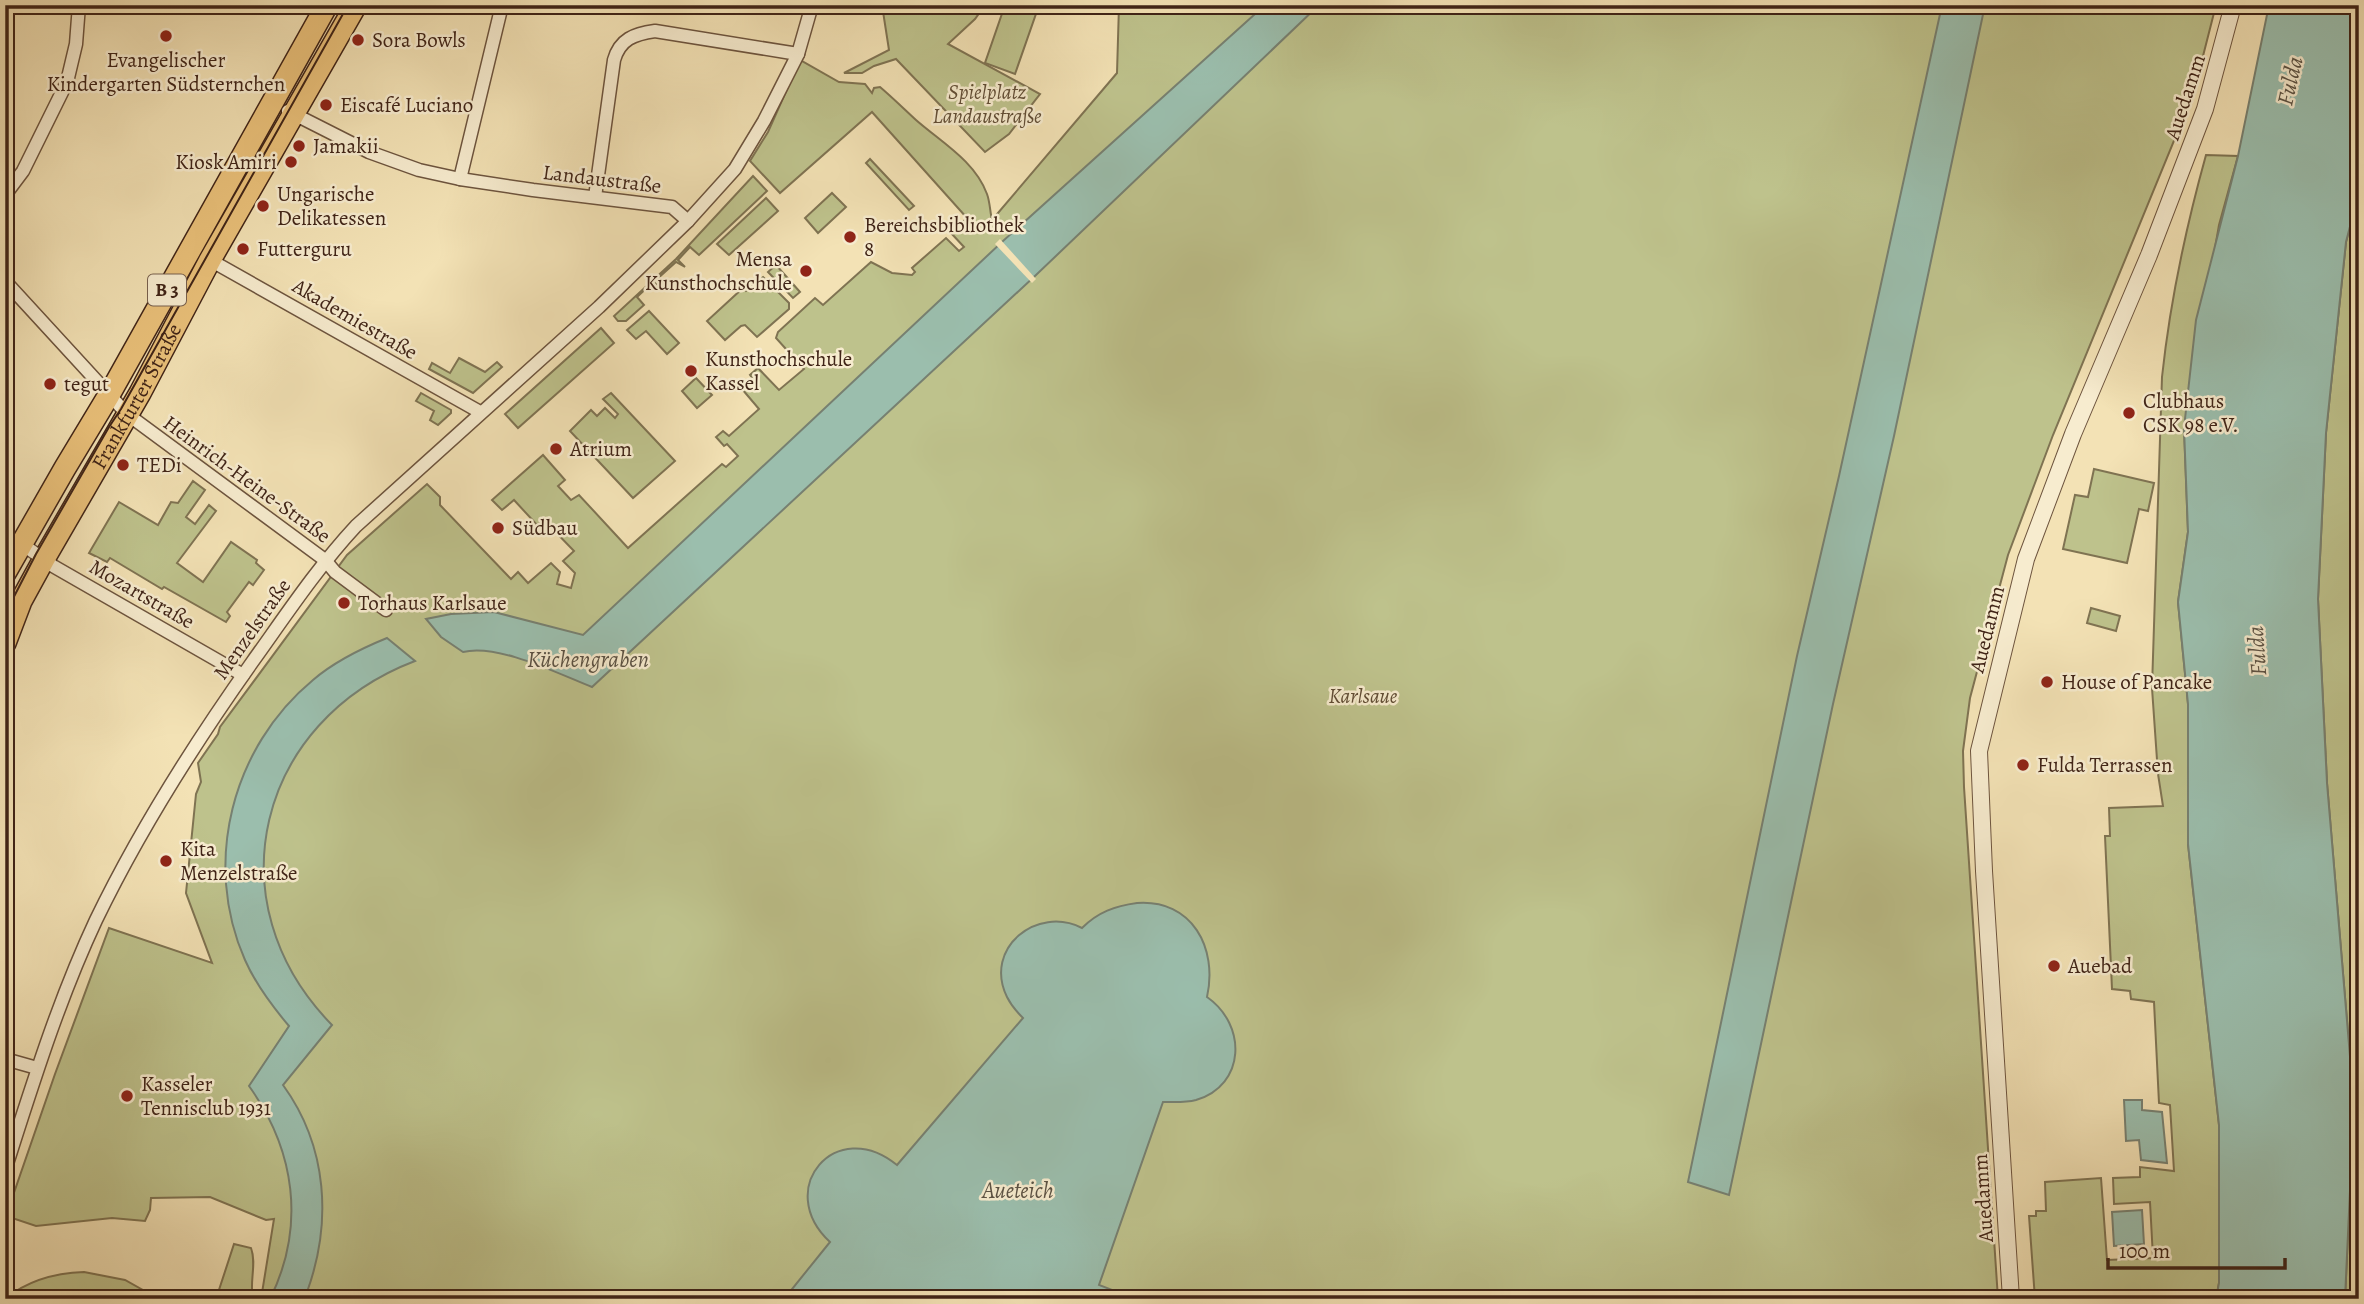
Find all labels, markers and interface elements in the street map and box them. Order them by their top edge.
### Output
place label: Sora Bowls [372,26,466,54]
marker: Evangelischer Kindergarten Südsternchen [158,28,174,44]
marker: Sora Bowls [350,32,366,48]
place label: Evangelischer Kindergarten Südsternchen [47,46,285,98]
street label: Auedamm [2158,51,2212,144]
water label: Fulda [2269,53,2311,109]
park label: Spielplatz Landaustraße [933,78,1042,130]
place label: Eiscafé Luciano [340,91,473,119]
marker: Eiscafé Luciano [318,97,334,113]
place label: Jamakii [313,132,379,160]
marker: Jamakii [291,138,307,154]
place label: Kiosk Amiri [175,148,277,176]
marker: Kiosk Amiri [283,154,299,170]
street label: Landaustraße [541,158,663,200]
place label: Ungarische Delikatessen [277,180,386,232]
marker: Ungarische Delikatessen [255,198,271,214]
place label: Bereichsbibliothek 8 [864,211,1025,263]
marker: Bereichsbibliothek 8 [842,229,858,245]
place label: Futterguru [257,235,352,263]
marker: Futterguru [235,241,251,257]
place label: Mensa Kunsthochschule [645,245,792,297]
marker: Mensa Kunsthochschule [798,263,814,279]
street label: Akademiestraße [287,271,423,366]
road number: B 3 [148,274,186,306]
street label: Frankfurter Straße [85,319,188,474]
place label: Kunsthochschule Kassel [705,345,852,397]
marker: Kunsthochschule Kassel [683,363,699,379]
place label: tegut [64,370,109,398]
marker: tegut [42,376,58,392]
place label: Clubhaus CSK 98 e.V. [2143,387,2239,439]
marker: Clubhaus CSK 98 e.V. [2121,405,2137,421]
street label: Heinrich-Heine-Straße [158,409,336,549]
place label: Atrium [569,435,632,463]
marker: Atrium [548,441,564,457]
place label: TEDi [137,451,182,479]
marker: TEDi [115,457,131,473]
place label: Südbau [512,514,578,542]
marker: Südbau [490,520,506,536]
street label: Mozartstraße [84,553,200,635]
street label: Menzelstraße [207,573,297,685]
street label: Auedamm [1962,583,2011,676]
place label: Torhaus Karlsaue [358,589,507,617]
marker: Torhaus Karlsaue [336,595,352,611]
water label: Fulda [2240,625,2274,677]
water label: Küchengraben [527,644,649,675]
place label: House of Pancake [2061,668,2212,696]
marker: House of Pancake [2039,674,2055,690]
park label: Karlsaue [1329,682,1398,710]
place label: Fulda Terrassen [2037,751,2173,779]
marker: Fulda Terrassen [2015,757,2031,773]
place label: Kita Menzelstraße [180,835,297,887]
marker: Kita Menzelstraße [158,853,174,869]
place label: Auebad [2067,952,2133,980]
marker: Auebad [2046,958,2062,974]
place label: Kasseler Tennisclub 1931 [141,1070,271,1122]
marker: Kasseler Tennisclub 1931 [119,1088,135,1104]
street label: Auedamm [1966,1153,2000,1244]
water label: Aueteich [981,1175,1054,1206]
scale bar [2108,1227,2285,1271]
text: 100 m [2119,1237,2170,1265]

